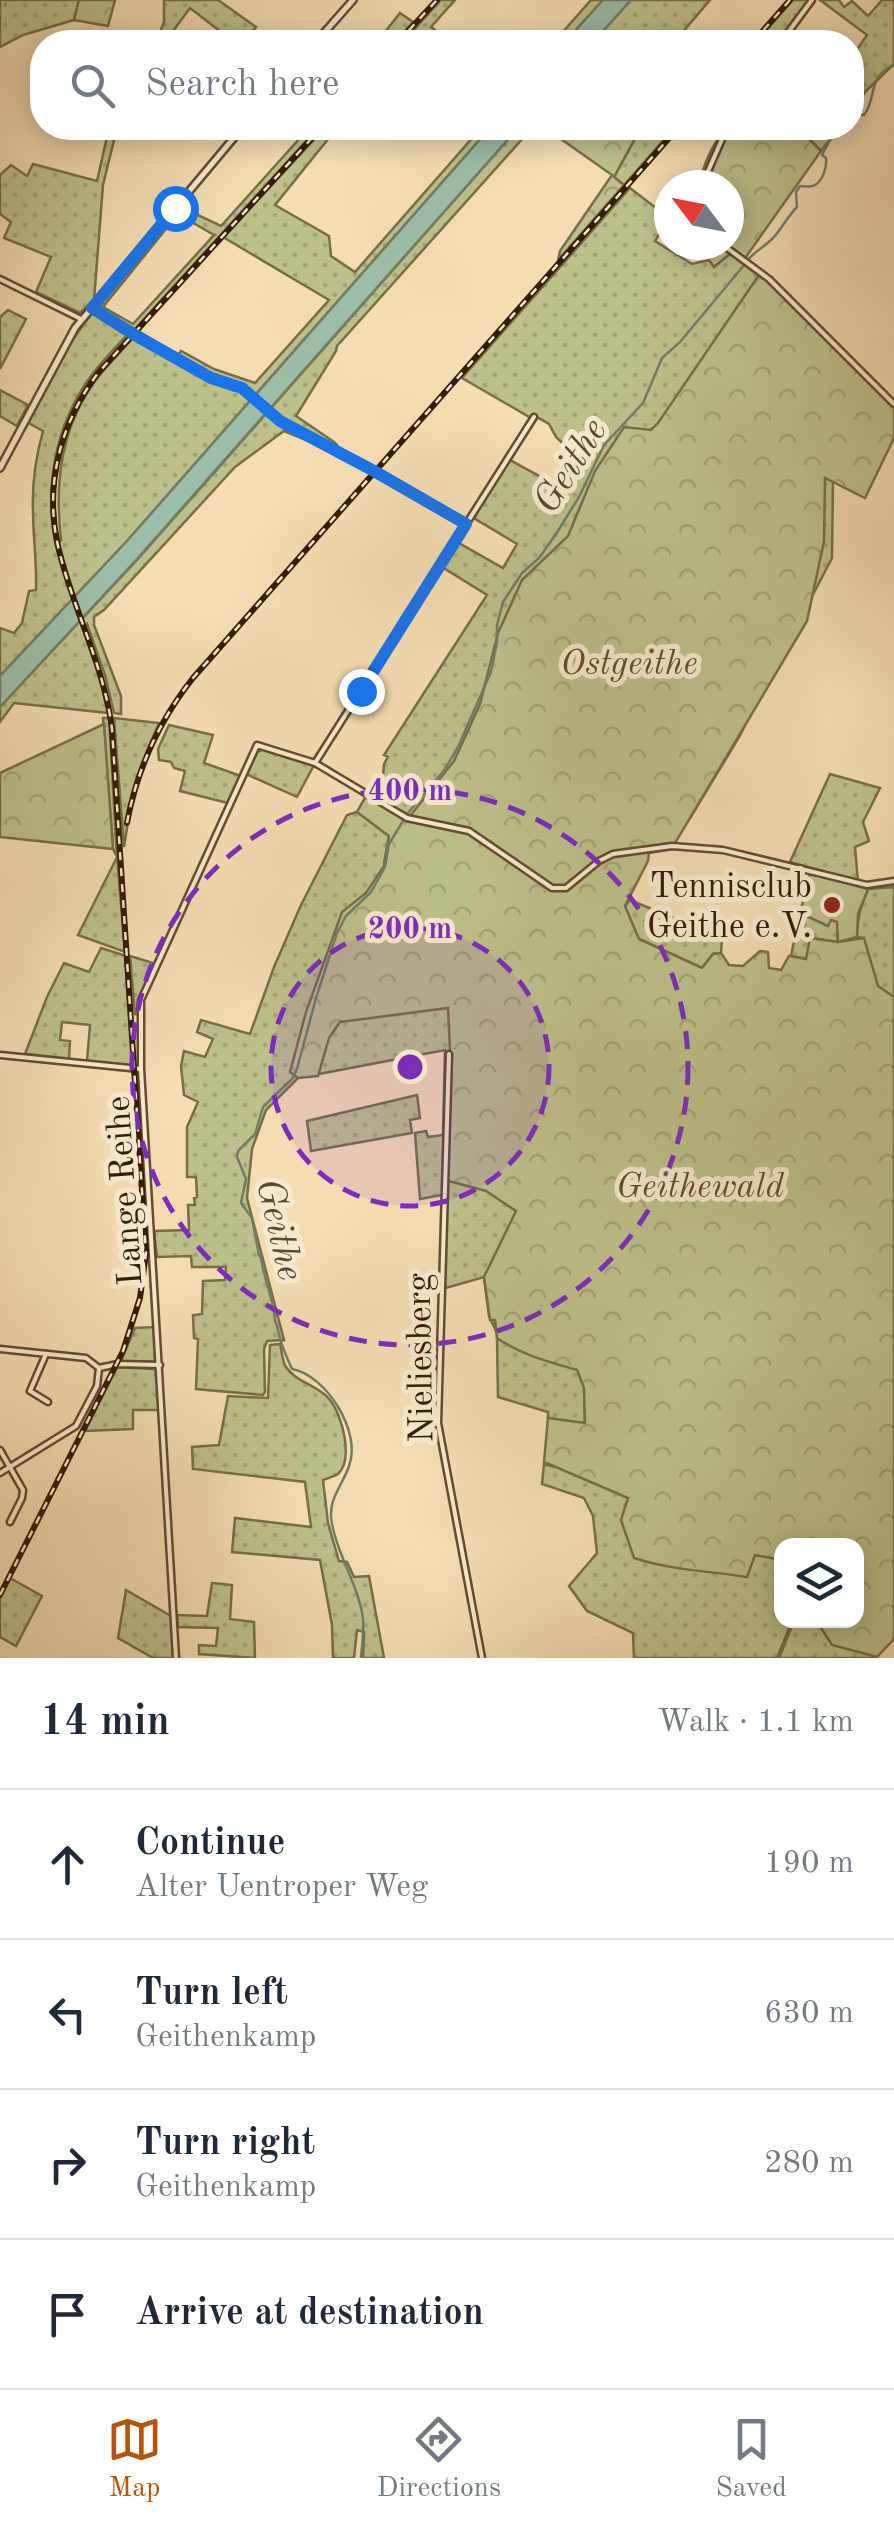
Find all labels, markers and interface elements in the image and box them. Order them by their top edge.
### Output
search box [30,30,864,140]
icon: search [65,58,120,113]
text: Search here [145,66,340,104]
north arrow [654,170,744,260]
route start [153,186,199,232]
water label: Geithe [528,413,615,521]
park label: Ostgeithe [560,647,698,682]
route end [339,669,385,715]
text: 400 m [368,777,452,807]
place label: Tennisclub Geithe e.V. [647,870,812,945]
marker: Tennisclub Geithe e.V. [821,894,843,916]
text: 200 m [368,915,452,945]
centre of rings [392,1049,428,1085]
street label: Lange Reihe [101,1095,150,1287]
park label: Geithewald [616,1170,784,1205]
water label: Geithe [248,1175,308,1284]
street label: Nieliesberg [403,1273,440,1443]
map controls [774,1538,864,1628]
button: layers [774,1538,864,1628]
text: 14 min [40,1702,170,1744]
text: Walk · 1.1 km [657,1707,854,1739]
text: Continue [135,1825,285,1863]
icon: ahead [40,1837,95,1892]
text: 190 m [764,1848,854,1880]
text: Alter Uentroper Weg [135,1872,428,1904]
text: Turn left [135,1975,288,2013]
icon: left [40,1987,95,2042]
text: 630 m [764,1998,854,2030]
text: Geithenkamp [135,2022,316,2054]
text: Turn right [135,2125,315,2163]
icon: right [40,2137,95,2192]
text: 280 m [764,2148,854,2180]
text: Geithenkamp [135,2172,316,2204]
icon: arrive [40,2287,95,2342]
text: Arrive at destination [135,2295,484,2333]
tab: Map [107,2412,162,2507]
tab: Directions [377,2412,501,2507]
tab: Saved [715,2412,787,2507]

